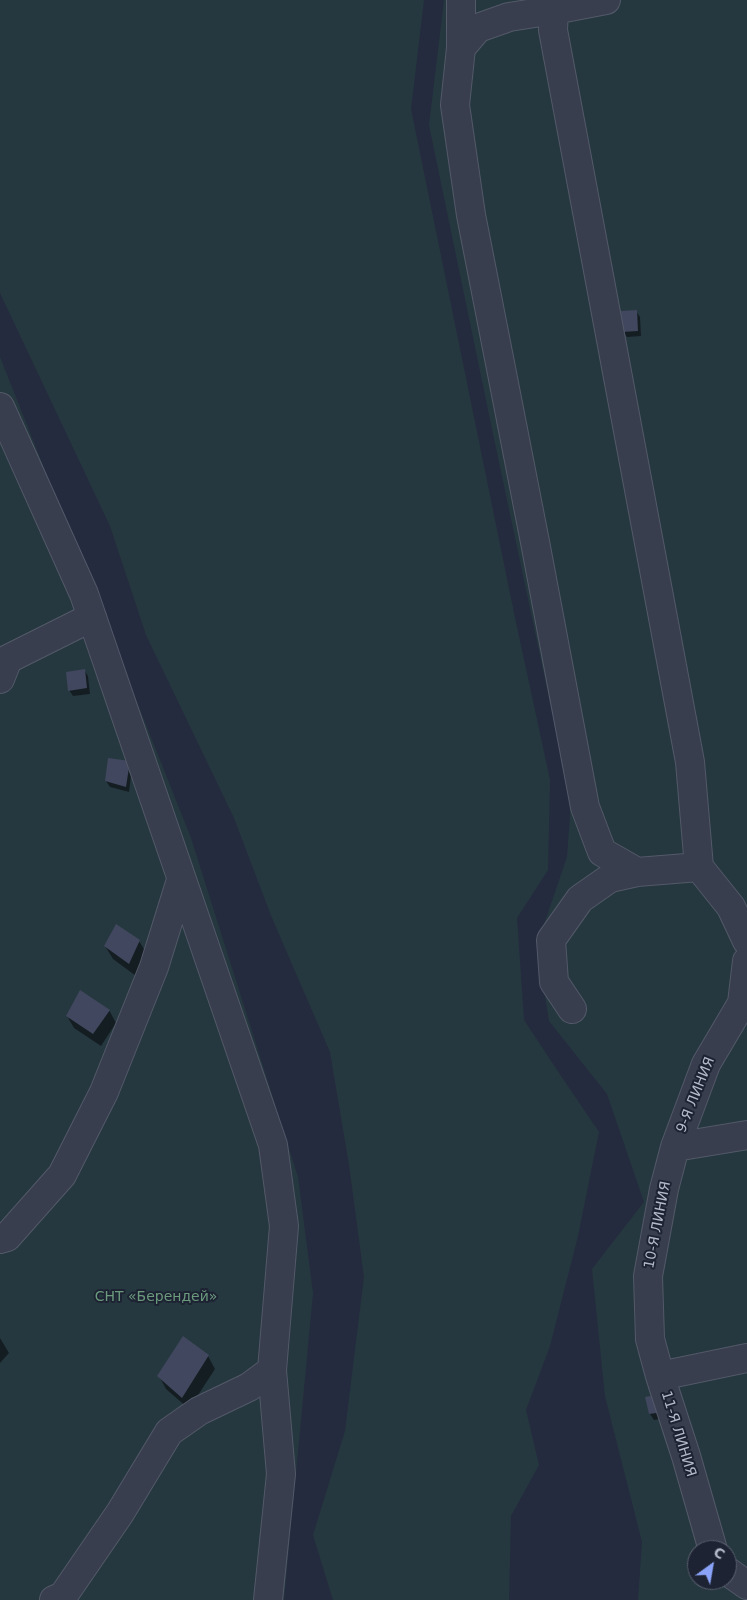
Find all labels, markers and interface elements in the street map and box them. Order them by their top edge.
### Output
street label: 9-Я ЛИНИЯ [673,1055,719,1135]
street label: 10-Я ЛИНИЯ [641,1180,675,1270]
park label: СНТ «Берендей» [95,1289,217,1305]
street label: 11-Я ЛИНИЯ [657,1389,699,1479]
north arrow [687,1540,737,1590]
text: С [711,1544,728,1563]

